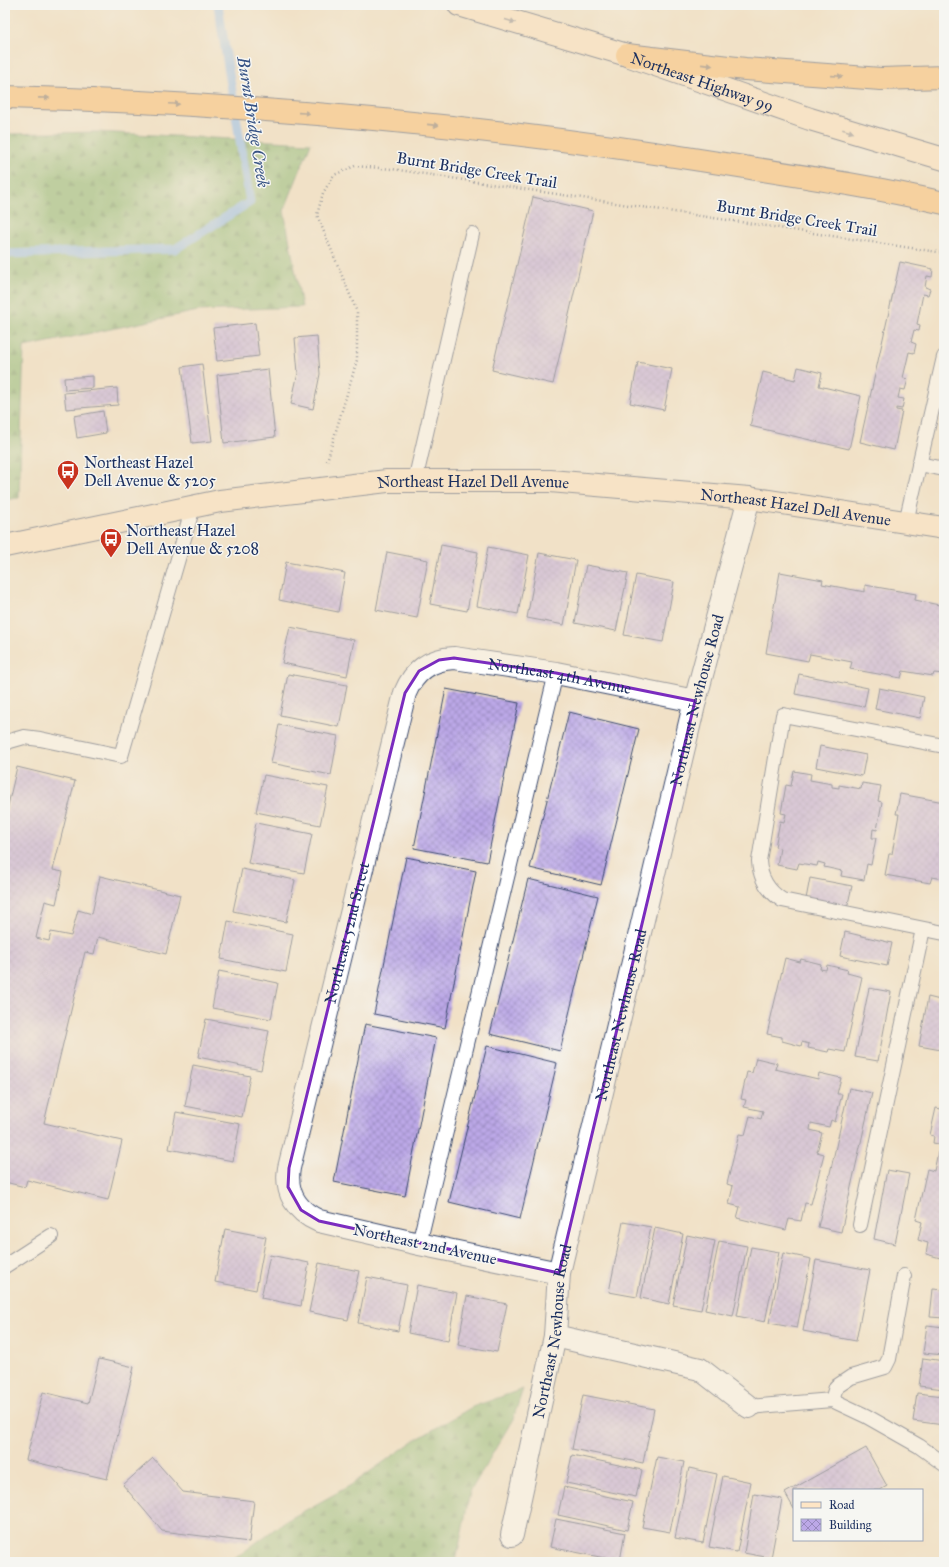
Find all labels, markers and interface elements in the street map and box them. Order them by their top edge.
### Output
one-way arrow [504,18,516,24]
street label: Northeast Highway 99 [628,48,776,115]
water label: Burnt Bridge Creek [232,54,274,189]
one-way arrow [701,61,713,68]
one-way arrow [831,72,843,79]
one-way arrow [38,95,51,101]
one-way arrow [168,100,180,107]
one-way arrow [298,109,310,116]
one-way arrow [427,122,439,128]
one-way arrow [842,128,854,134]
street label: Burnt Bridge Creek Trail [395,148,559,193]
street label: Burnt Bridge Creek Trail [715,196,879,241]
place label: Northeast Hazel Dell Avenue & 5205 [84,453,217,490]
bus stop icon: Northeast Hazel Dell Avenue & 5205 [55,458,81,491]
street label: Northeast Hazel Dell Avenue [376,471,570,492]
street label: Northeast Hazel Dell Avenue [700,484,893,529]
place label: Northeast Hazel Dell Avenue & 5208 [126,521,259,558]
bus stop icon: Northeast Hazel Dell Avenue & 5208 [98,526,124,559]
street label: Northeast Newhouse Road [666,612,727,788]
street label: Northeast 4th Avenue [487,654,633,698]
street label: Northeast 52nd Street [320,859,373,1006]
street label: Northeast Newhouse Road [591,927,650,1103]
street label: Northeast 2nd Avenue [351,1219,499,1269]
street label: Northeast Newhouse Road [528,1242,575,1420]
legend [793,1489,923,1541]
text: Road [829,1498,855,1512]
text: Building [829,1518,872,1533]

